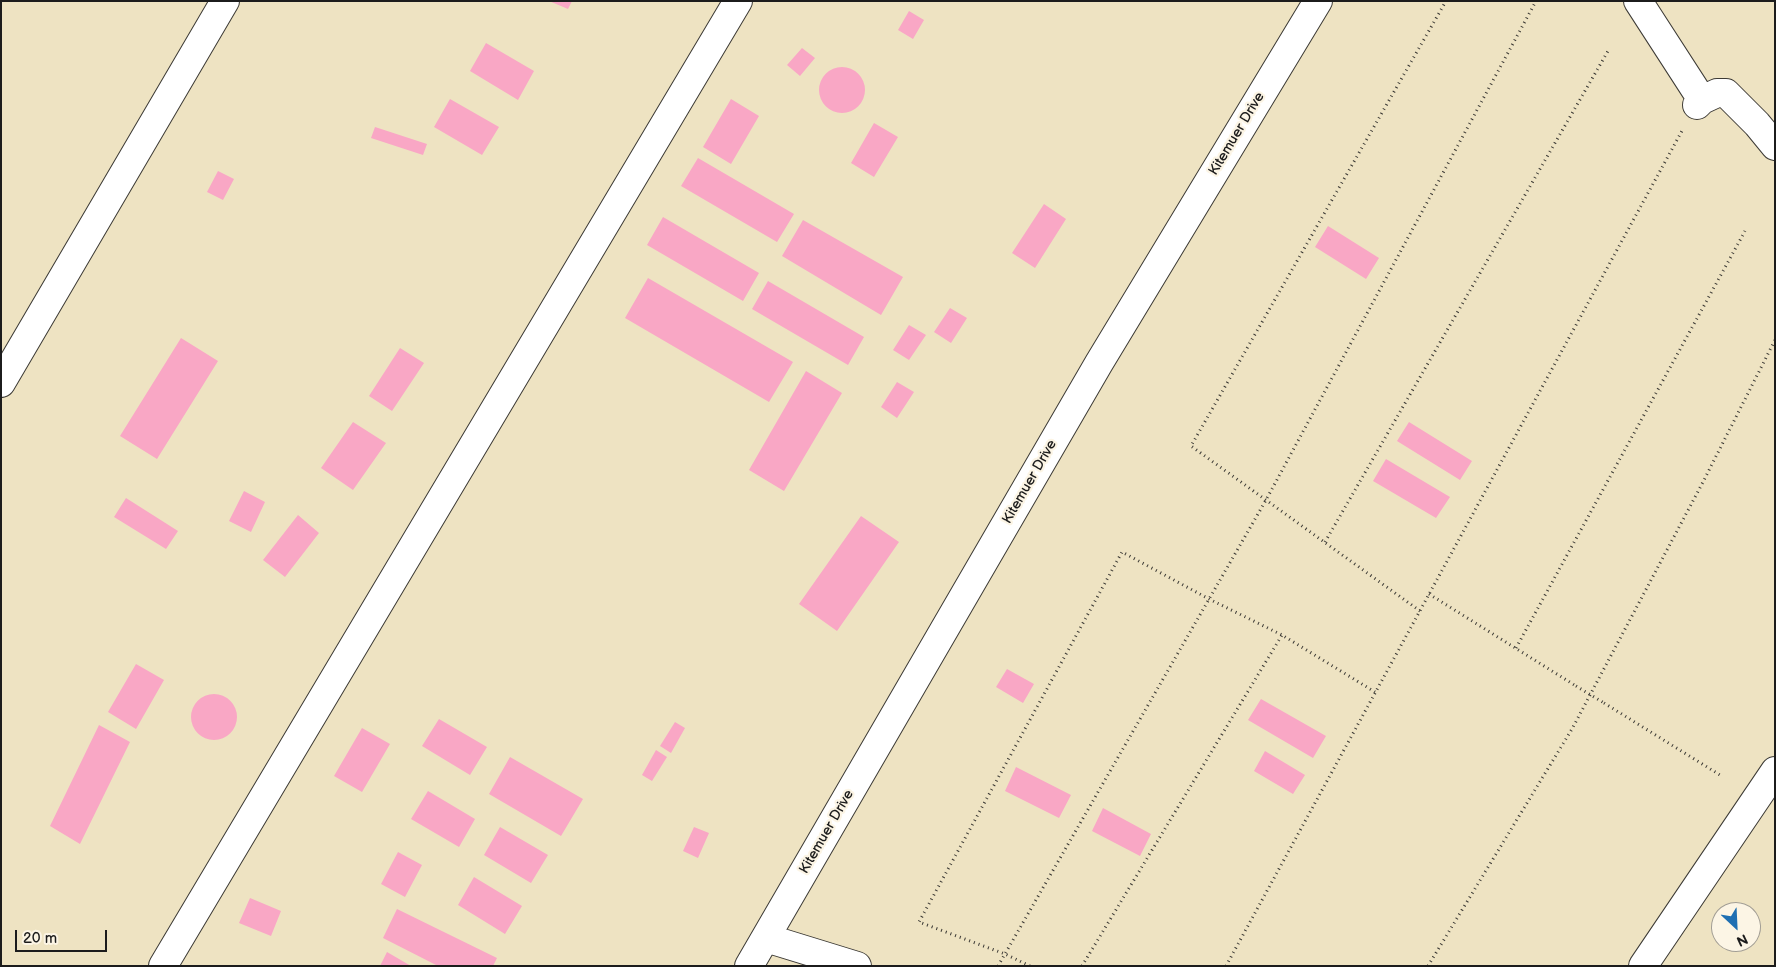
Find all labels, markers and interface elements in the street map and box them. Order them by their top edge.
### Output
street label: Kitemuer Drive [1206,89,1268,179]
street label: Kitemuer Drive [999,437,1061,527]
street label: Kitemuer Drive [796,787,858,877]
north arrow [1711,902,1761,952]
scale bar [18,920,110,952]
text: 20 m [23,929,57,948]
text: N [1734,930,1750,950]

